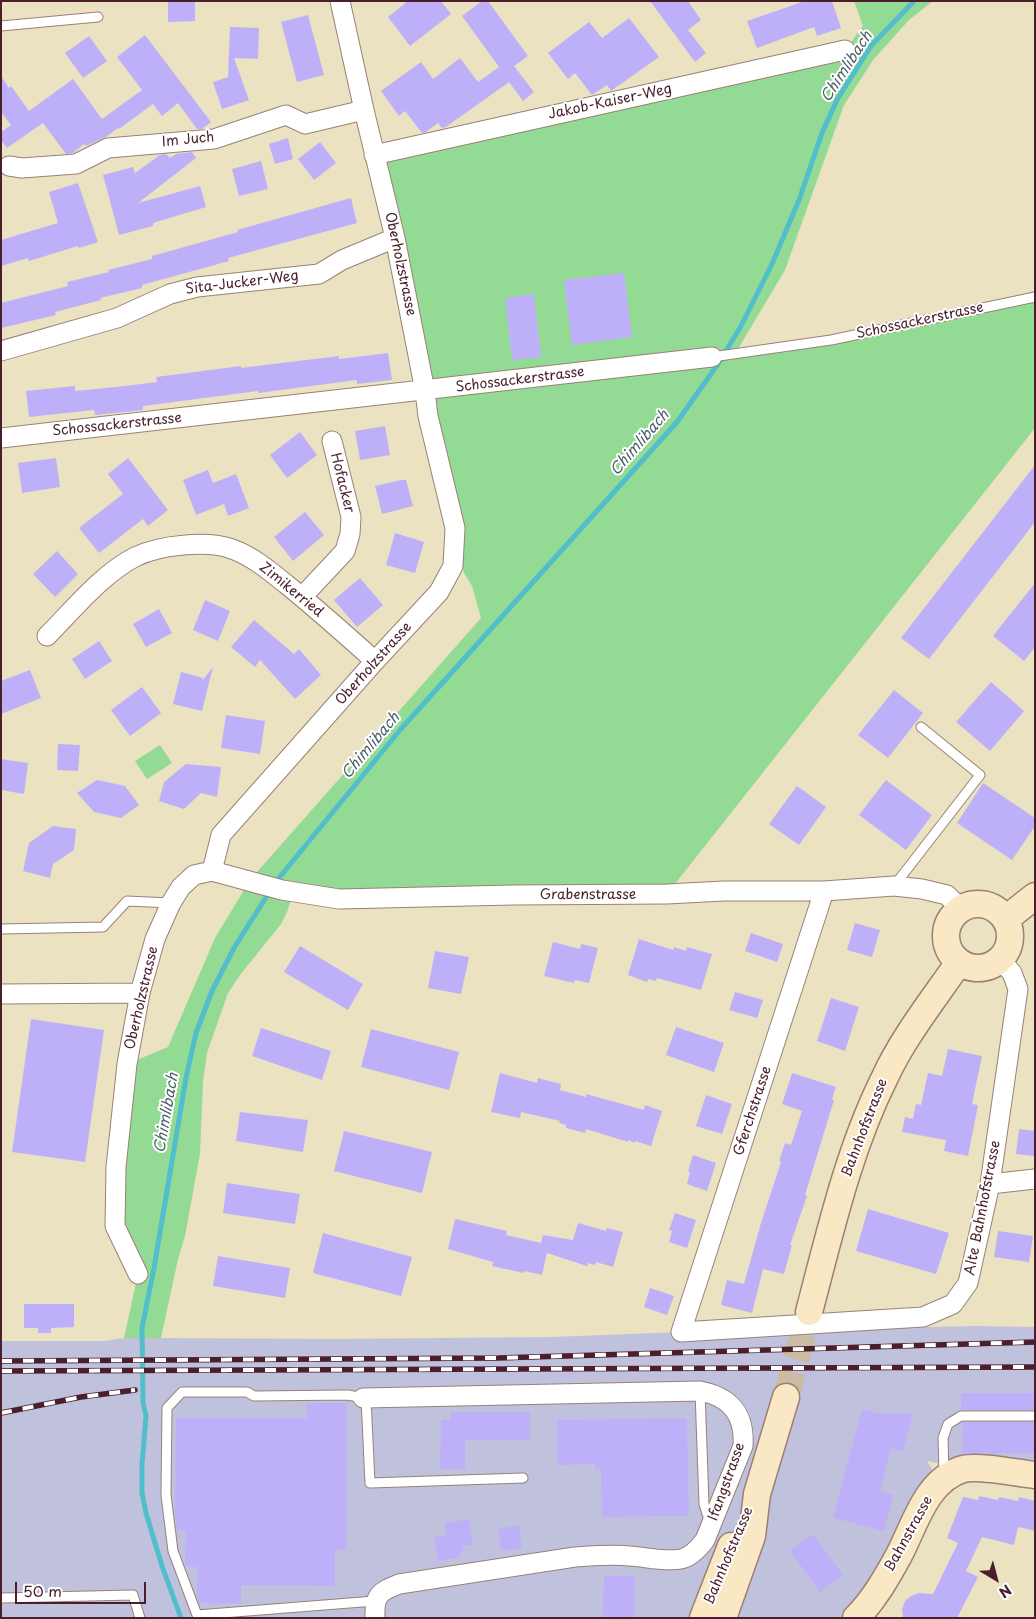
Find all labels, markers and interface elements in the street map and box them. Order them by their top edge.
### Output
water label: Chimlibach [818,28,876,106]
street label: Jakob-Kaiser-Weg [547,81,673,123]
street label: Im Juch [161,129,215,151]
street label: Oberholzstrasse [381,211,419,317]
street label: Sita-Jucker-Weg [184,268,300,298]
street label: Schossackerstrasse [855,299,985,343]
street label: Schossackerstrasse [454,364,586,396]
water label: Chimlibach [607,407,673,479]
street label: Schossackerstrasse [52,410,182,440]
street label: Hofacker [326,451,358,515]
street label: Zimikerried [256,559,326,621]
street label: Oberholzstrasse [332,619,416,709]
water label: Chimlibach [338,709,404,783]
street label: Grabenstrasse [540,887,636,903]
street label: Oberholzstrasse [122,945,162,1051]
street label: Gferchstrasse [731,1064,775,1158]
water label: Chimlibach [151,1072,183,1154]
street label: Bahnhofstrasse [838,1076,892,1180]
street label: Alte Bahnhofstrasse [962,1139,1004,1277]
street label: Ifangstrasse [705,1441,749,1523]
street label: Bahnstrasse [881,1493,937,1575]
street label: Bahnhofstrasse [701,1505,757,1607]
north arrow [971,1554,1021,1604]
scale bar [18,1572,149,1604]
text: 50 m [23,1579,62,1602]
text: N [995,1580,1016,1603]

